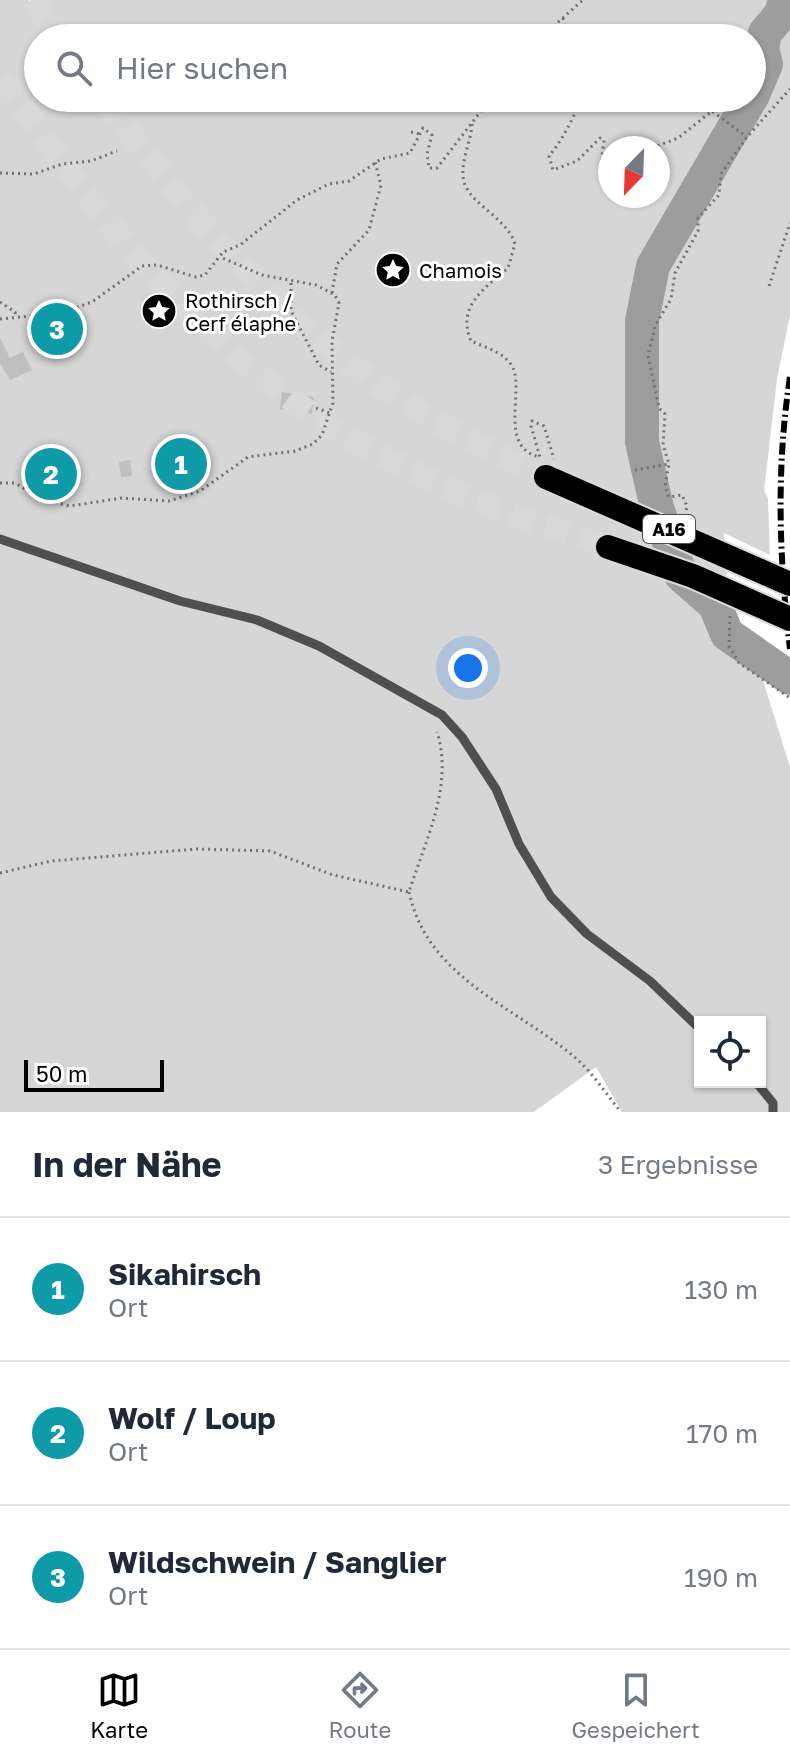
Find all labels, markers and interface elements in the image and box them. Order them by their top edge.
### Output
search box [24,24,766,112]
icon: search [52,46,96,90]
text: Hier suchen [116,50,288,86]
north arrow [598,136,670,208]
place icon: Chamois [374,251,412,289]
place label: Chamois [419,258,502,282]
place label: Rothirsch / Cerf élaphe [185,288,296,335]
place icon: Rothirsch / Cerf élaphe [140,292,178,330]
pin: 3 [31,299,83,359]
pin: 1 [155,434,207,494]
pin: 2 [25,444,77,504]
road number: A16 [643,515,695,543]
your location [448,648,488,688]
map controls [694,1016,766,1088]
button: locate [694,1016,766,1088]
scale bar [24,1056,164,1092]
text: 50 m [36,1060,87,1087]
text: In der Nähe [32,1144,222,1184]
text: 3 Ergebnisse [598,1149,758,1180]
text: Sikahirsch [108,1256,261,1292]
text: 1 [51,1274,65,1305]
text: 130 m [685,1274,758,1305]
text: Ort [108,1292,148,1323]
text: Wolf / Loup [108,1400,276,1436]
text: 2 [50,1418,66,1449]
text: 170 m [686,1418,758,1449]
text: Ort [108,1436,148,1467]
text: Wildschwein / Sanglier [108,1544,446,1580]
text: 3 [50,1562,66,1593]
text: 190 m [684,1562,758,1593]
text: Ort [108,1580,148,1611]
tab: Karte [90,1668,148,1743]
tab: Route [328,1668,391,1743]
tab: Gespeichert [572,1668,700,1743]

